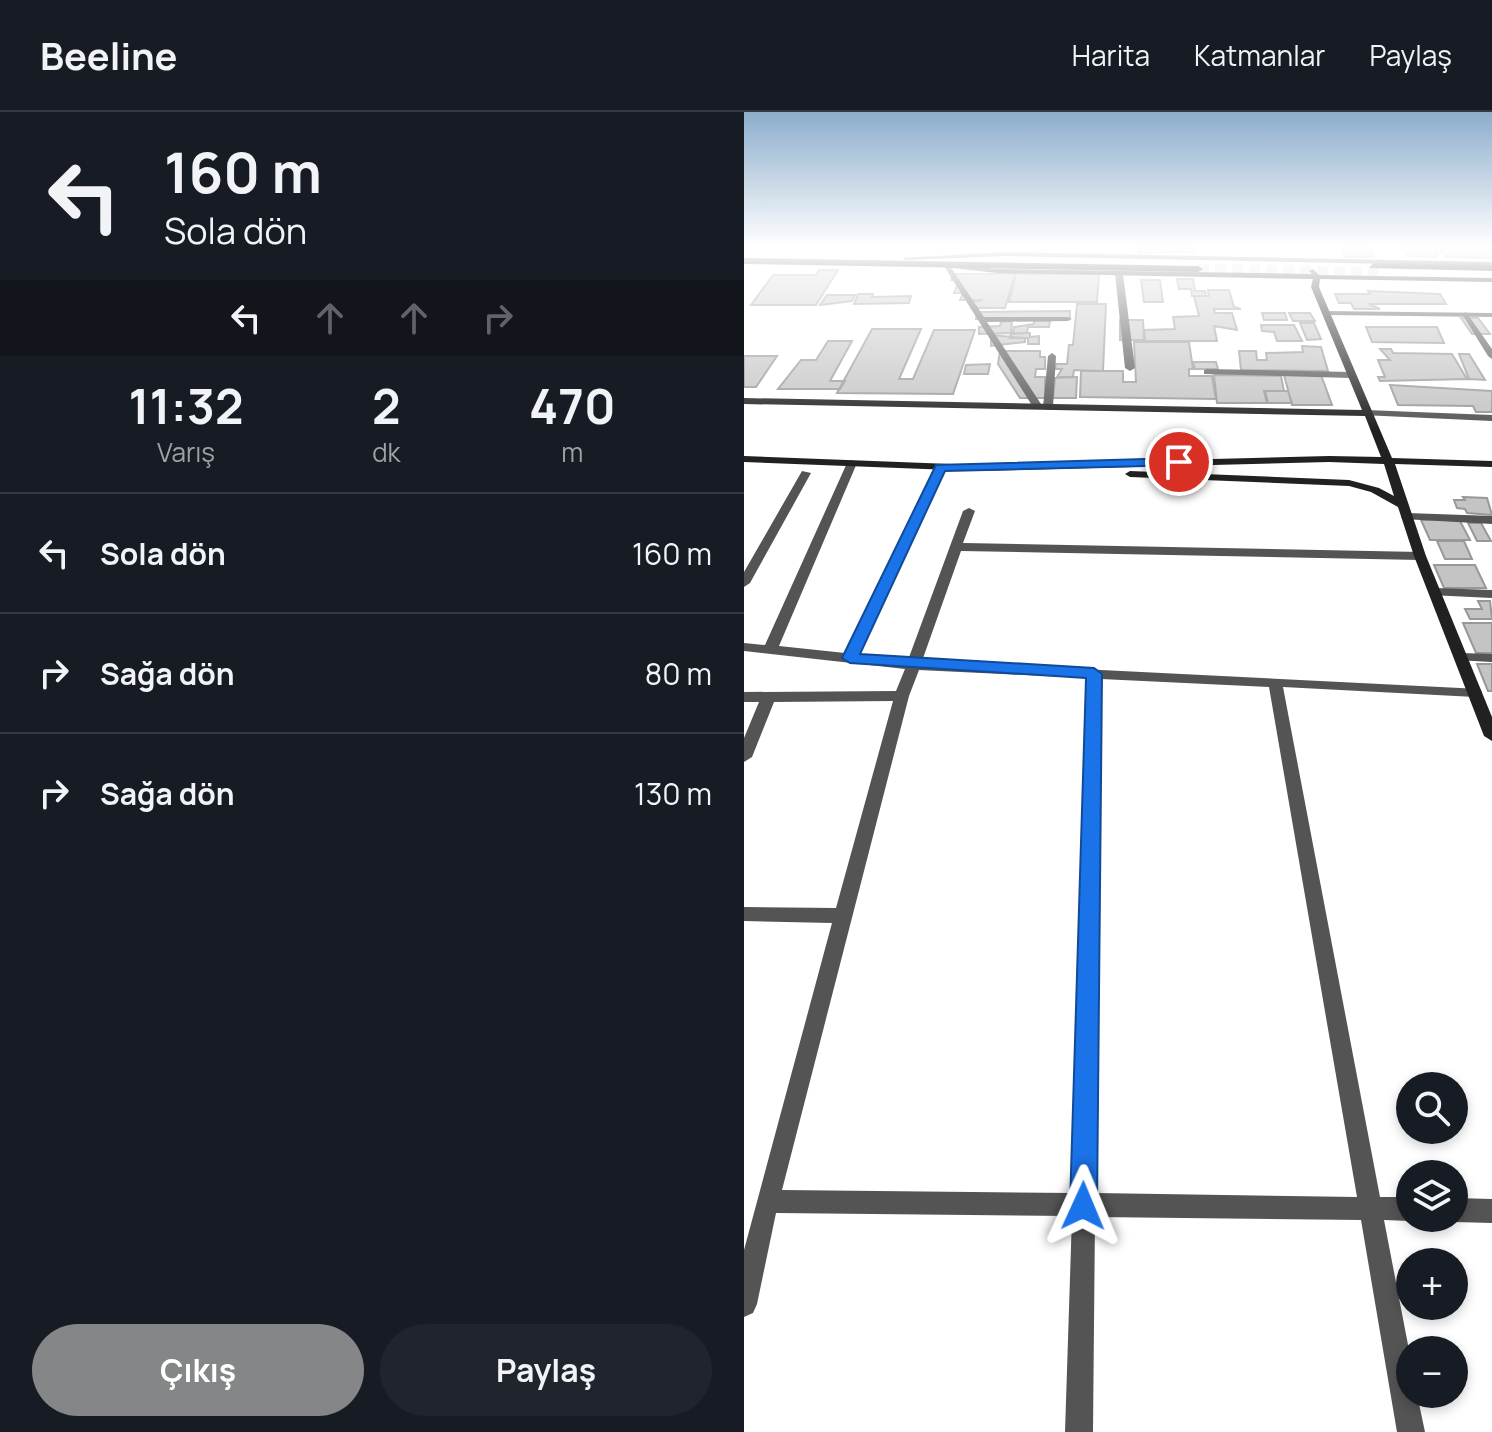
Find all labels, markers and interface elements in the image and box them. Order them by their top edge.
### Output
text: Beeline [40,29,177,81]
text: Harita [1072,36,1150,74]
text: Katmanlar [1194,36,1325,74]
text: Paylaş [1369,36,1452,74]
text: 160 m [164,133,322,210]
icon: left [32,144,136,248]
text: Sola dön [164,206,307,255]
icon: left [224,296,268,340]
icon: ahead [308,296,352,340]
icon: ahead [392,296,436,340]
icon: right [476,296,520,340]
text: 11:32 [129,373,243,438]
text: 2 [372,373,401,438]
text: 470 [529,373,615,438]
pin [1145,428,1213,496]
text: Varış [157,434,215,470]
text: dk [372,434,400,470]
text: m [561,434,583,470]
icon: arrive [1157,440,1201,484]
icon: left [32,531,76,575]
text: Sola dön [100,533,226,574]
text: 160 m [632,533,712,574]
icon: right [32,651,76,695]
text: Sağa dön [100,653,235,694]
text: 80 m [645,653,712,694]
icon: right [32,771,76,815]
text: Sağa dön [100,773,235,814]
text: 130 m [634,773,712,814]
map controls [1396,1072,1468,1408]
button: search [1396,1072,1468,1144]
button: layers [1396,1160,1468,1232]
position arrow [1041,1164,1125,1248]
button: + [1396,1248,1468,1320]
button: Çıkış [32,1324,364,1416]
button: Paylaş [380,1324,712,1416]
button: − [1396,1336,1468,1408]

